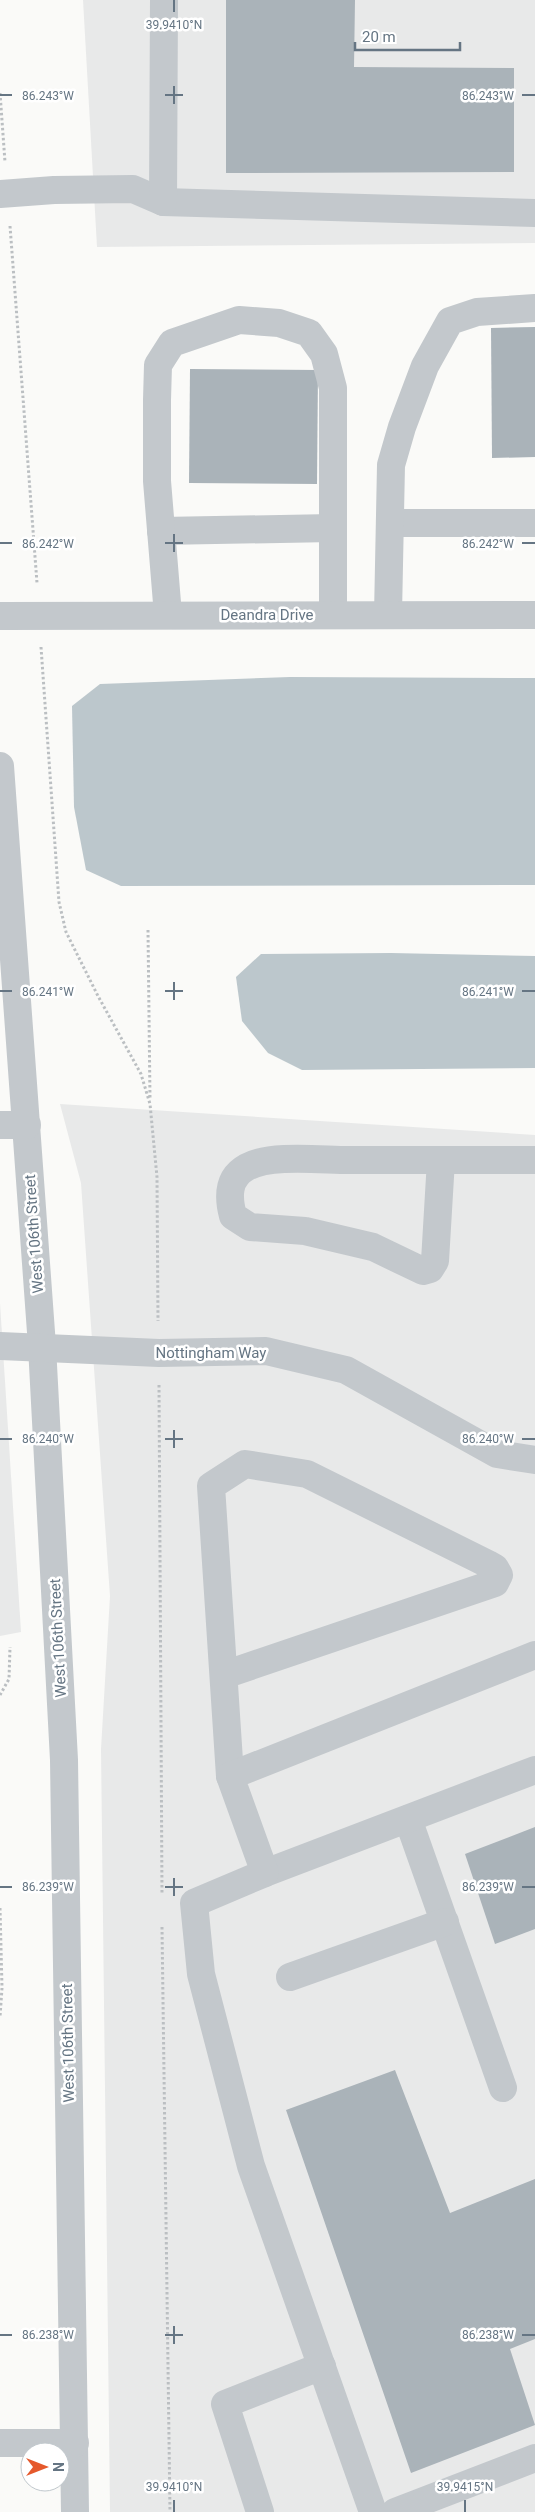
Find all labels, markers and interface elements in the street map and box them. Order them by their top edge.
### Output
text: 39.9410°N [146,18,202,32]
scale bar [355,20,460,52]
text: 20 m [362,28,396,46]
text: 86.243°W [22,89,74,103]
text: 86.243°W [462,89,514,103]
text: 86.242°W [22,537,74,551]
text: 86.242°W [462,537,514,551]
street label: Deandra Drive [220,606,314,624]
text: 86.241°W [22,985,74,999]
text: 86.241°W [462,985,514,999]
street label: West 106th Street [21,1174,47,1294]
street label: Nottingham Way [156,1344,266,1362]
text: 86.240°W [22,1432,74,1446]
text: 86.240°W [462,1432,514,1446]
street label: West 106th Street [46,1578,70,1698]
text: 86.239°W [22,1880,74,1894]
text: 86.239°W [462,1880,514,1894]
street label: West 106th Street [58,1983,78,2103]
text: 86.238°W [22,2328,74,2342]
text: 86.238°W [462,2328,514,2342]
north arrow [20,2442,70,2492]
text: N [50,2462,66,2472]
text: 39.9410°N [146,2480,202,2494]
text: 39.9415°N [437,2480,493,2494]

